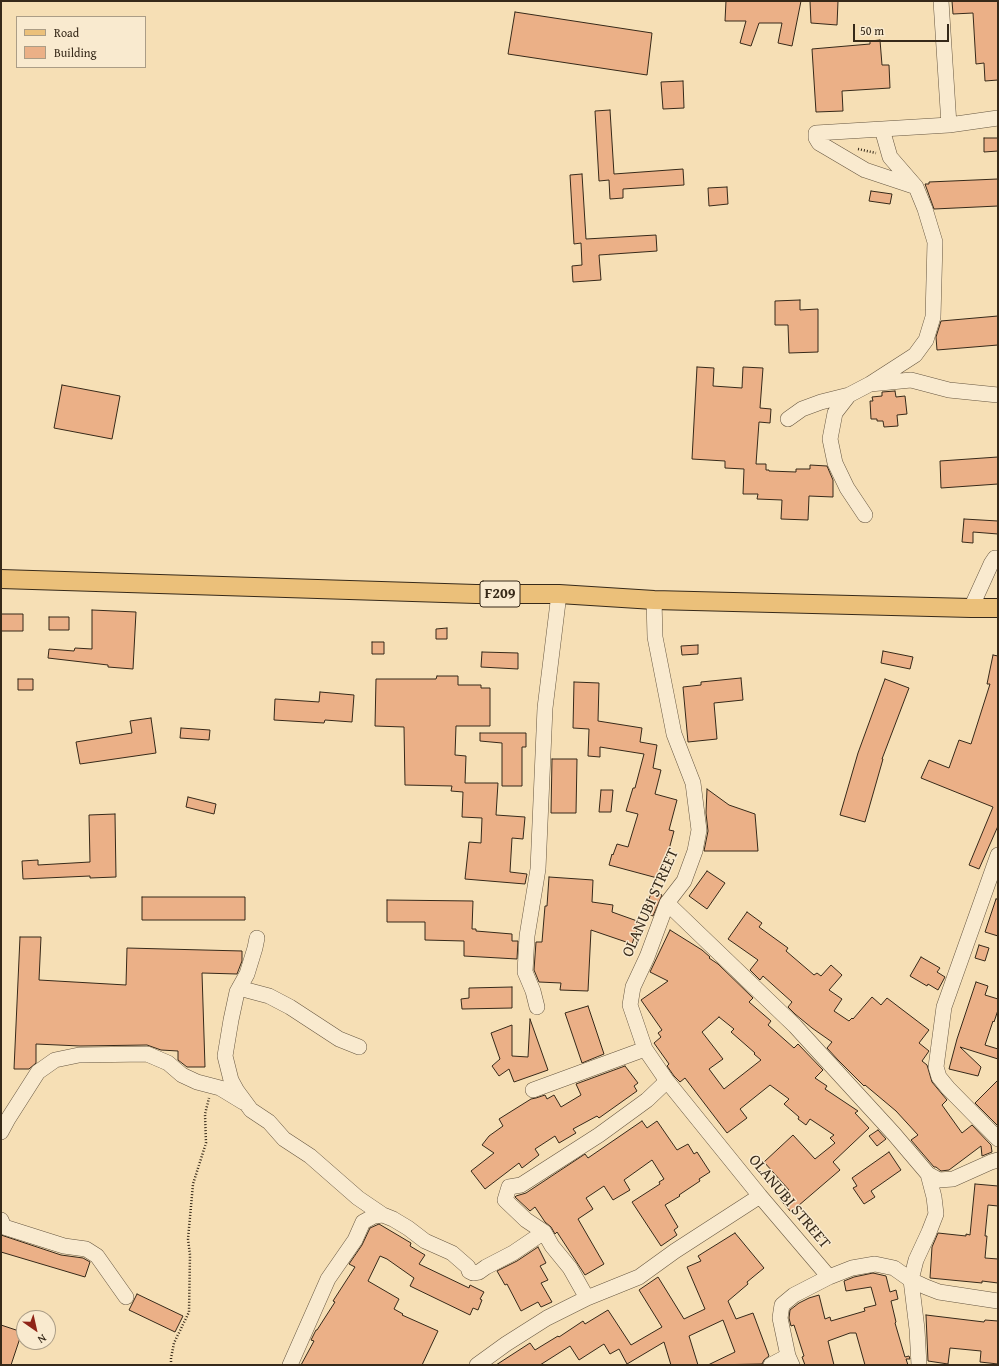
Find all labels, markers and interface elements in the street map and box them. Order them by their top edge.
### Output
legend [16,16,146,68]
scale bar [855,16,951,42]
text: 50 m [860,22,884,39]
text: Road [54,24,79,41]
text: Building [54,44,97,61]
road number: F209 [480,581,520,607]
street label: OLANUBI STREET [618,846,684,960]
street label: OLANUBI STREET [744,1151,834,1253]
north arrow [16,1310,56,1350]
text: N [35,1330,50,1348]

